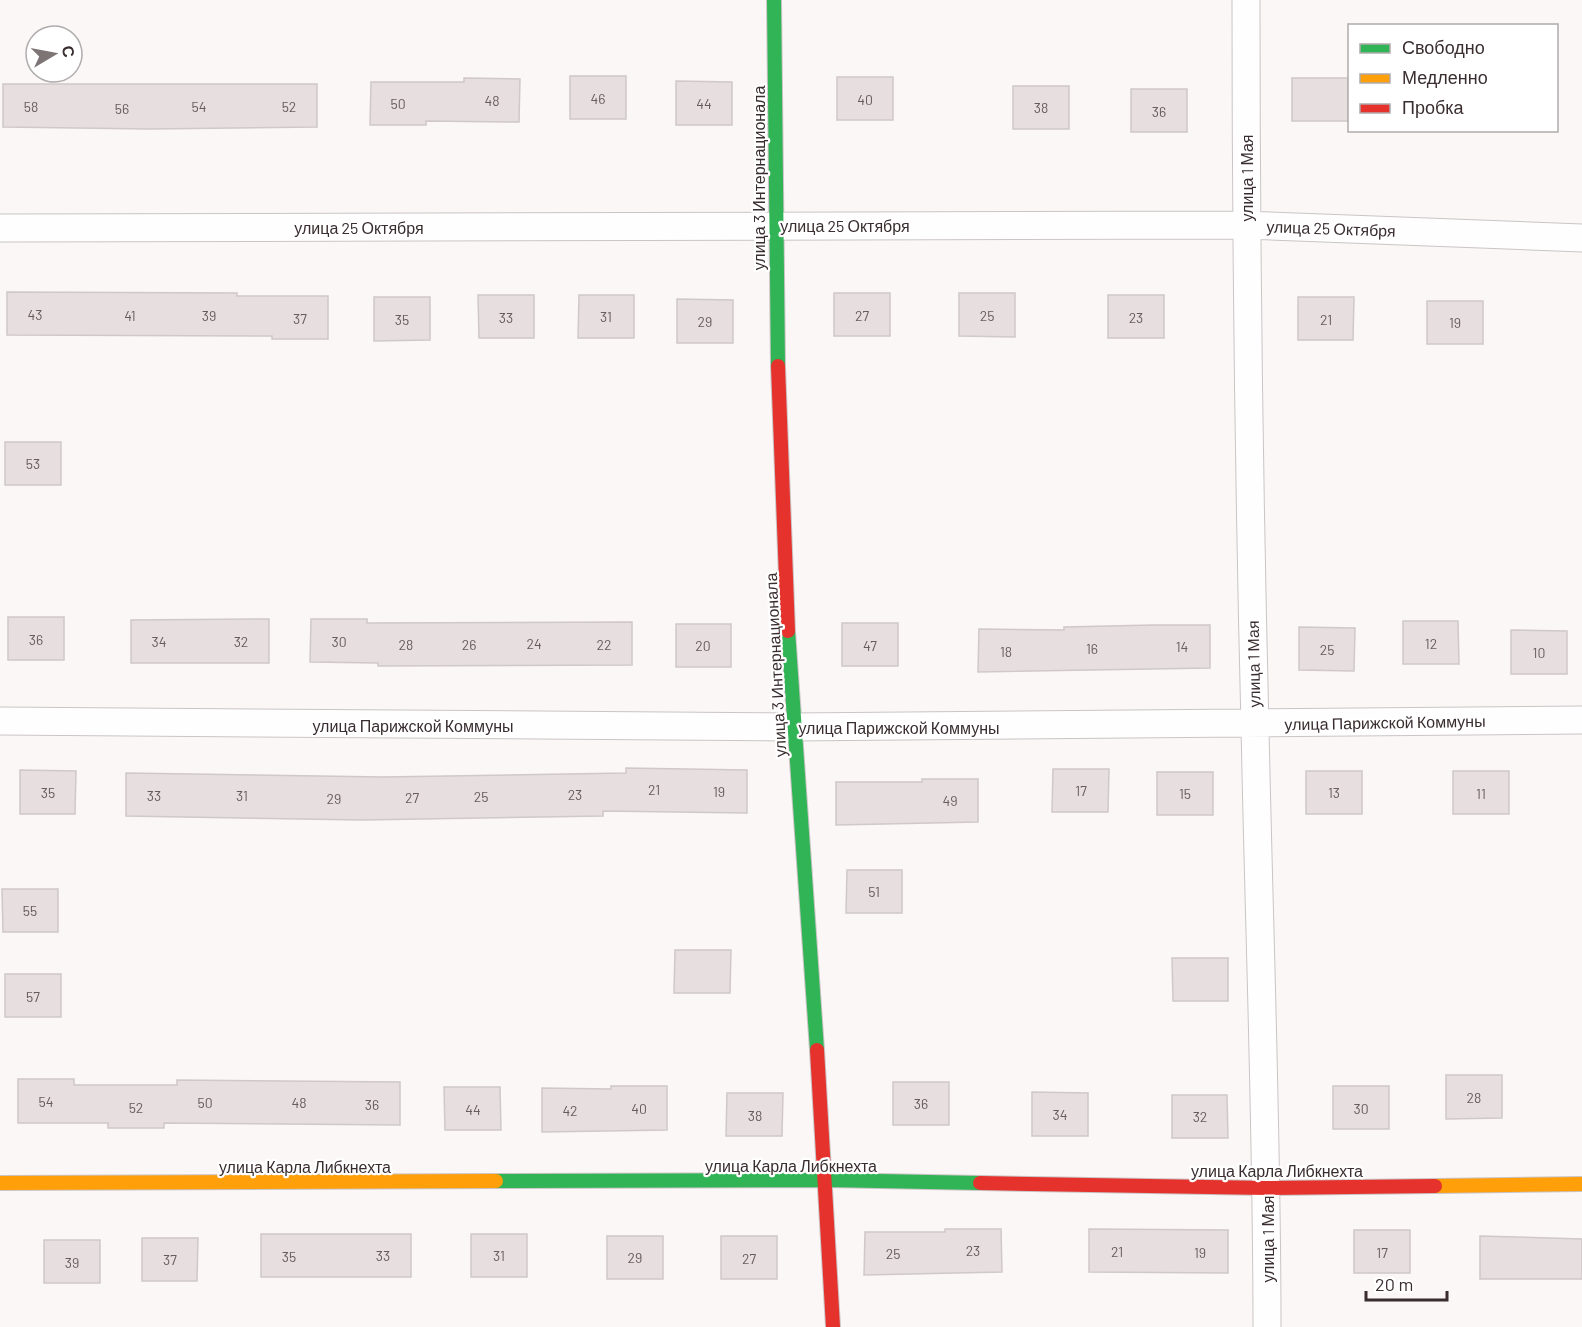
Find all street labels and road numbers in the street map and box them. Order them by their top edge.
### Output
street label: улица 3 Интернационала [749,86,768,270]
street label: улица 1 Мая [1237,134,1256,222]
street label: улица 25 Октября [780,216,910,235]
street label: улица 25 Октября [1266,216,1396,240]
street label: улица 25 Октября [294,218,424,237]
street label: улица 3 Интернационала [761,572,789,758]
street label: улица 1 Мая [1243,620,1263,708]
street label: улица Парижской Коммуны [1284,711,1486,733]
street label: улица Парижской Коммуны [312,716,514,735]
street label: улица Парижской Коммуны [798,718,1000,737]
street label: улица Карла Либкнехта [705,1156,877,1175]
street label: улица Карла Либкнехта [219,1157,391,1176]
street label: улица Карла Либкнехта [1191,1161,1363,1180]
street label: улица 1 Мая [1258,1195,1277,1283]

